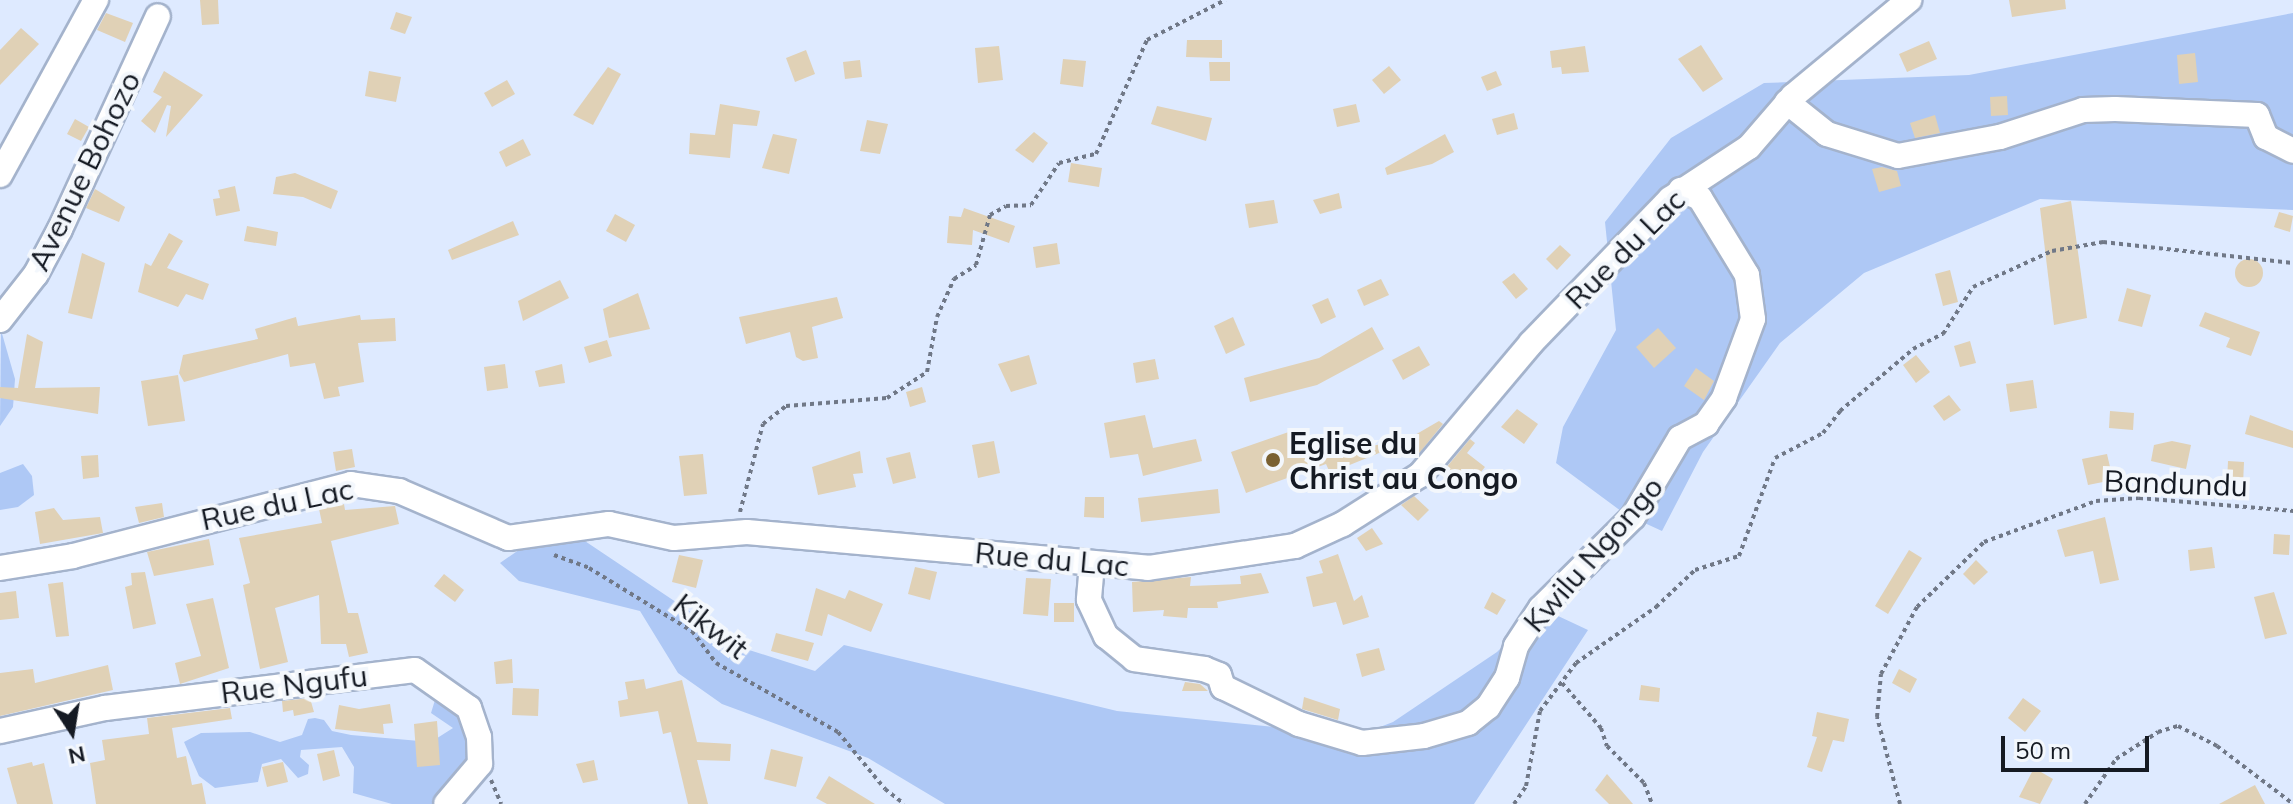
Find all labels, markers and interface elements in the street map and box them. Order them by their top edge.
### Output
street label: Avenue Bohozo [20,66,148,276]
street label: Rue du Lac [1558,182,1692,316]
place label: Eglise du Christ au Congo [1289,425,1518,496]
marker: Eglise du Christ au Congo [1264,451,1282,469]
street label: Bandundu [2103,462,2249,504]
street label: Kwilu Ngongo [1516,469,1670,639]
street label: Rue du Lac [198,470,356,538]
street label: Rue du Lac [973,534,1131,584]
street label: Kikwit [666,586,756,666]
street label: Rue Ngufu [219,657,369,711]
north arrow [32,692,112,772]
scale bar [2005,720,2153,770]
text: 50 m [2015,735,2071,765]
text: N [66,740,88,771]

